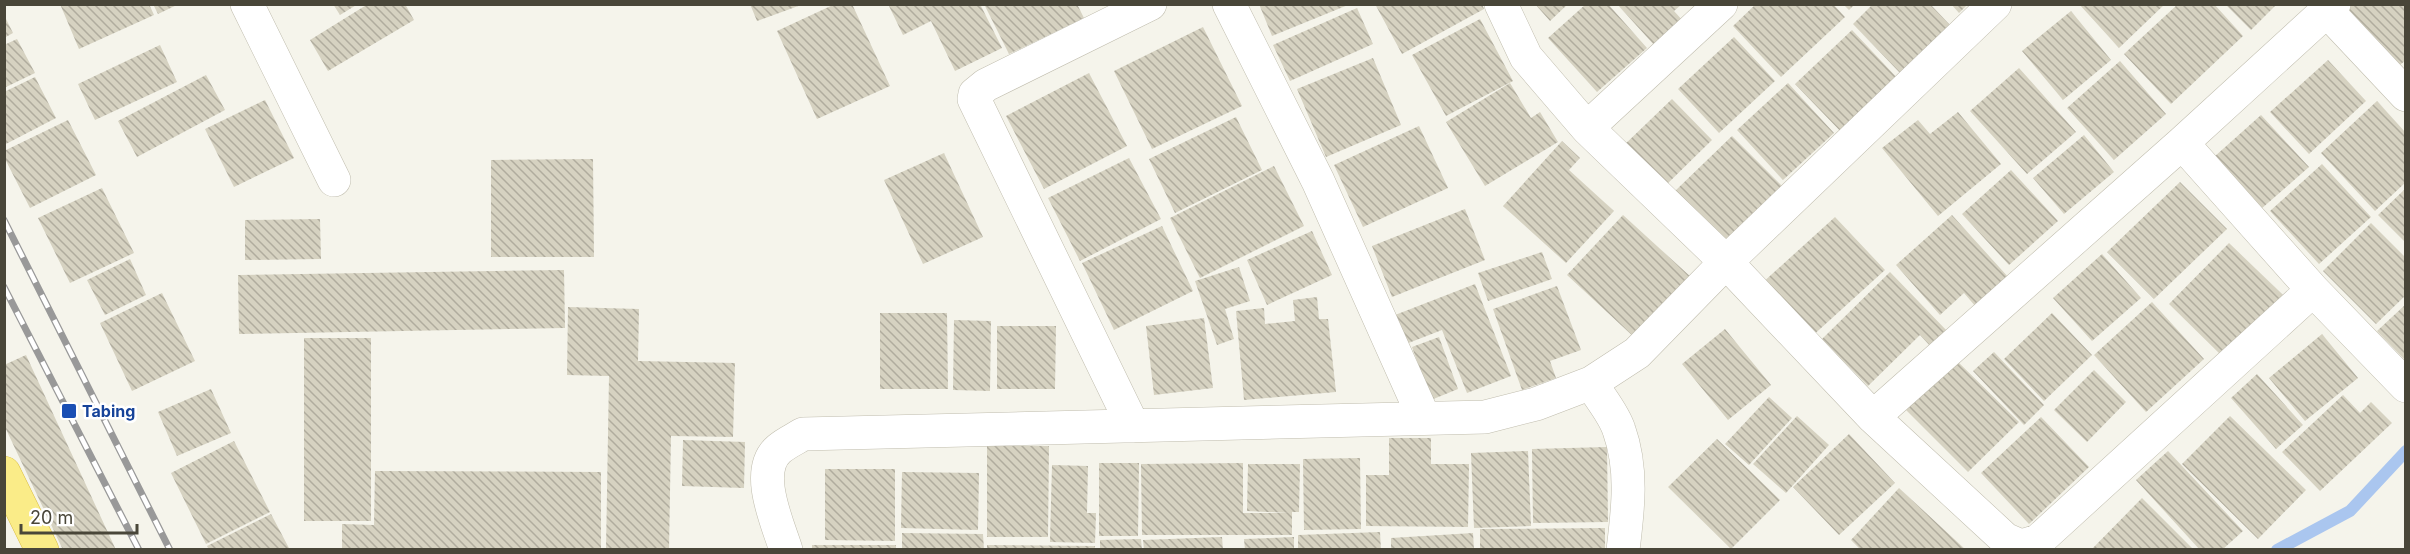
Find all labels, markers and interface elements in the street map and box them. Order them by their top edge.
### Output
place label: Tabing [82,401,135,421]
marker: Tabing [60,402,78,420]
scale bar [21,497,136,535]
text: 20 m [30,507,73,528]

